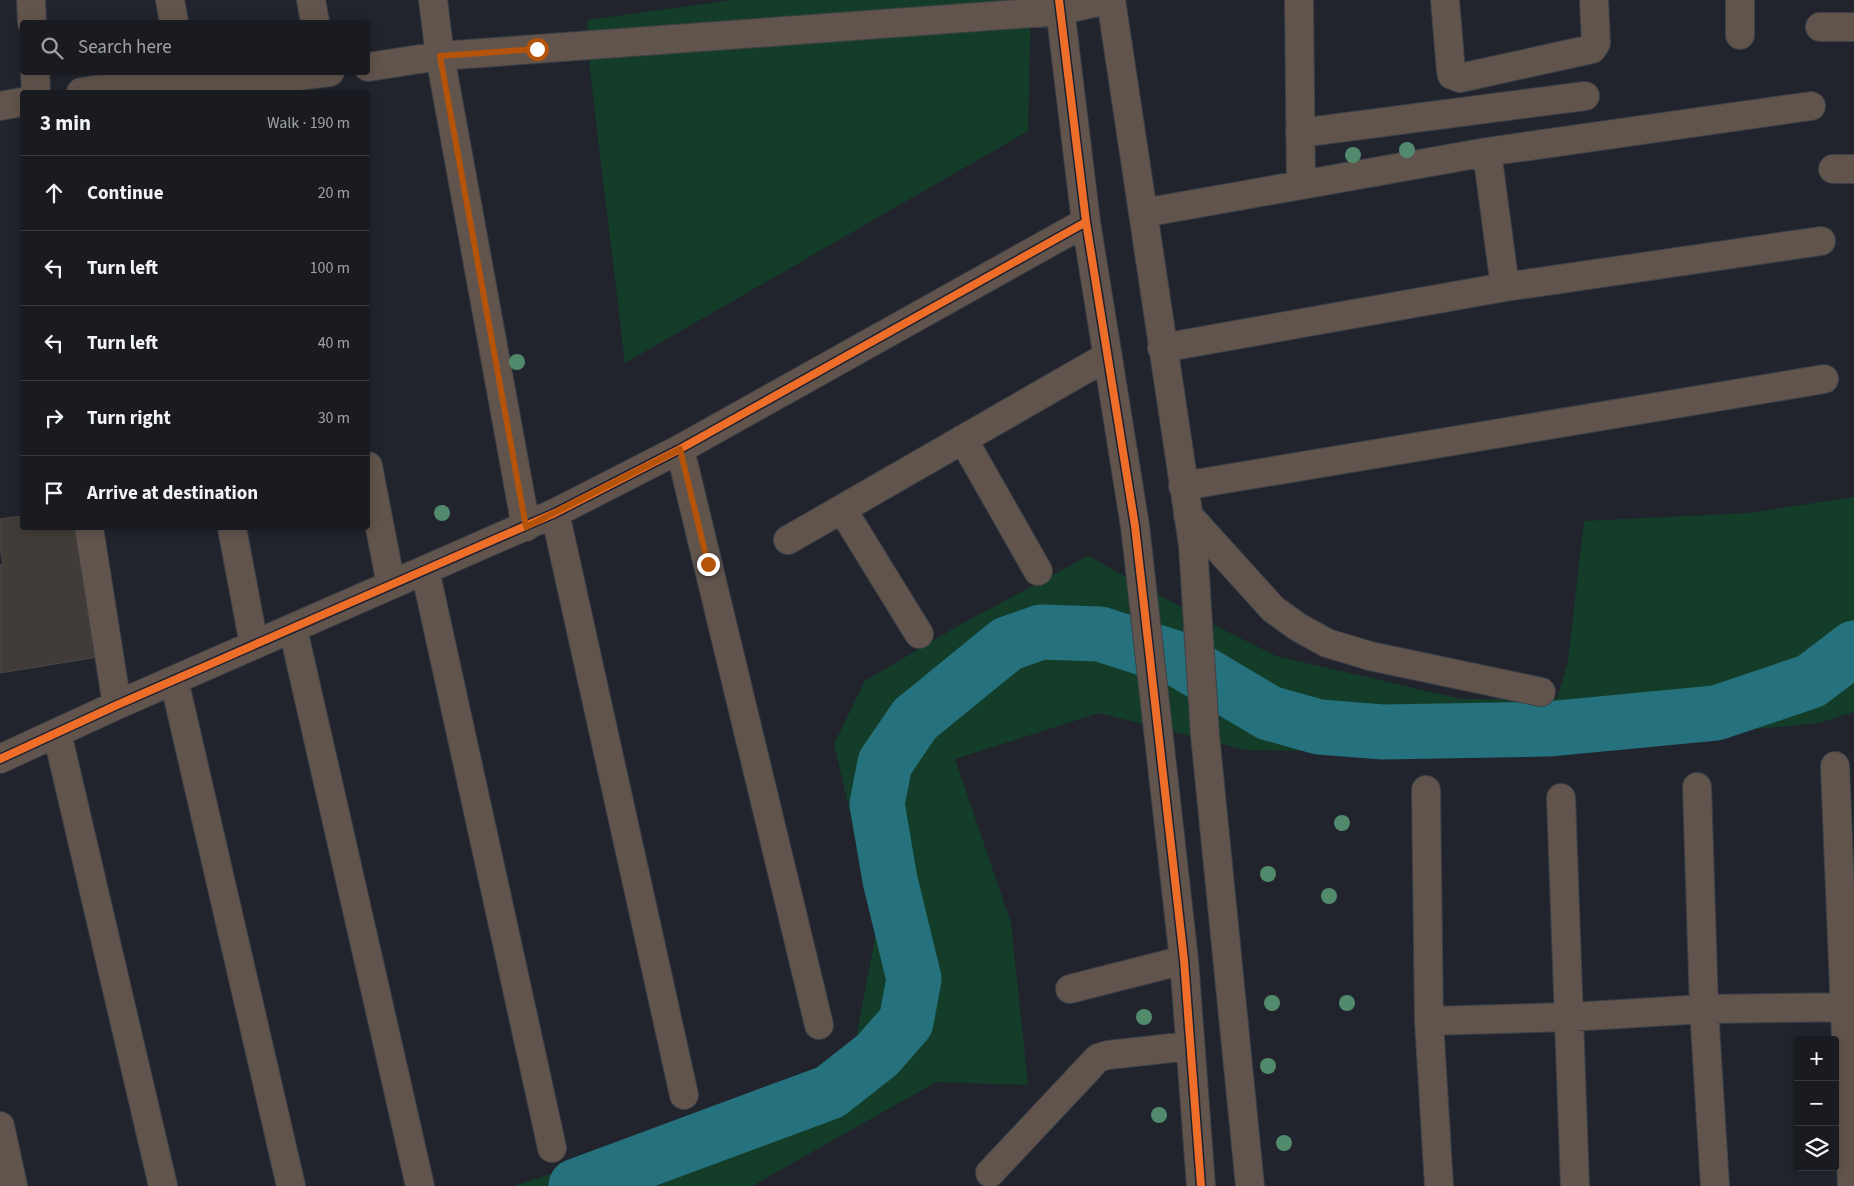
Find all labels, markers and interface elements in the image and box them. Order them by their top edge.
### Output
search box [20,20,370,75]
icon: search [38,34,66,62]
text: Search here [78,34,172,61]
route start [526,38,549,61]
text: 3 min [40,108,91,138]
text: Walk · 190 m [267,112,350,134]
icon: ahead [40,179,68,207]
text: Continue [87,180,164,207]
text: 20 m [318,182,350,204]
icon: left [40,254,68,282]
text: Turn left [87,255,158,282]
text: 100 m [310,257,350,279]
icon: left [40,329,68,357]
text: Turn left [87,330,158,357]
text: 40 m [318,332,350,354]
icon: right [40,404,68,432]
text: Turn right [87,405,171,432]
text: 30 m [318,407,350,429]
icon: arrive [40,479,68,507]
text: Arrive at destination [87,480,258,507]
route end [697,553,720,576]
map controls [1794,1036,1839,1171]
button: + [1794,1036,1839,1081]
button: − [1794,1081,1839,1126]
button: layers [1794,1126,1839,1171]

